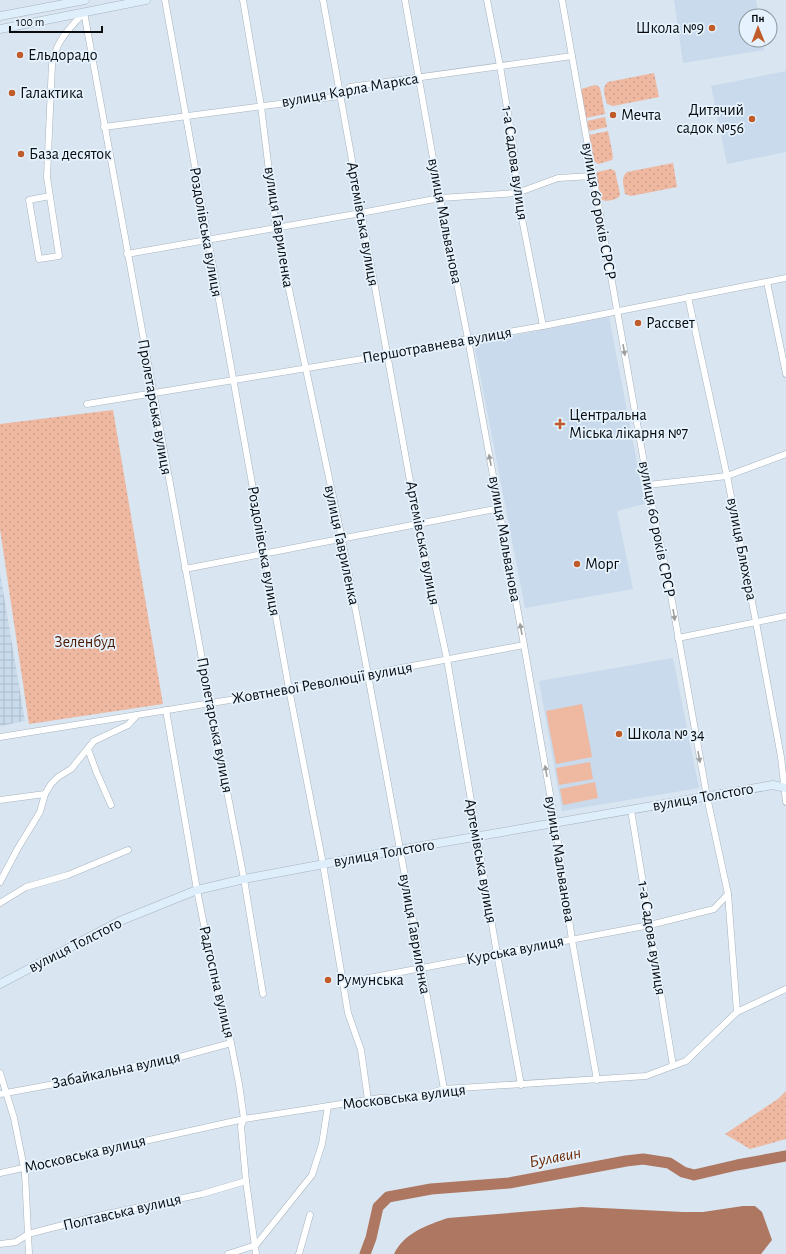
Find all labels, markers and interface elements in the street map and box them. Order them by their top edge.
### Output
scale bar [10,8,102,34]
north arrow [738,8,778,48]
text: Пн [751,13,765,24]
text: 100 m [16,16,44,28]
place label: Школа №9 [636,20,704,36]
marker: Школа №9 [707,23,717,33]
place label: Ельдорадо [28,47,98,63]
marker: Ельдорадо [15,50,25,60]
street label: вулиця Карла Маркса [280,70,420,111]
place label: Галактика [20,85,83,101]
marker: Галактика [7,88,17,98]
place label: Дитячий садок №56 [677,102,744,136]
street label: 1-а Садова вулиця [498,105,531,221]
place label: Мечта [621,107,661,123]
marker: Мечта [608,110,618,120]
marker: Дитячий садок №56 [747,114,757,124]
street label: вулиця 60 років СРСР [578,141,619,281]
place label: База десяток [29,146,112,162]
marker: База десяток [16,149,26,159]
street label: вулиця Мальванова [424,157,465,285]
street label: Артемівська вулиця [343,160,382,288]
street label: вулиця Гавриленка [261,165,296,289]
street label: Роздолівська вулиця [186,166,225,298]
place label: Рассвет [646,315,695,331]
marker: Рассвет [633,318,643,328]
street label: Першотравнева вулиця [361,324,513,367]
street label: Пролетарська вулиця [134,338,175,476]
one-way arrow [621,344,627,356]
place label: Центральна Міська лікарня №7 [569,407,689,441]
marker: Центральна Міська лікарня №7 [554,418,566,430]
one-way arrow [487,454,493,466]
street label: вулиця 60 років СРСР [635,459,678,599]
street label: вулиця Мальванова [485,475,524,603]
street label: Артемівська вулиця [402,479,443,607]
street label: вулиця Гавриленка [320,484,363,607]
street label: Роздолівська вулиця [244,485,283,617]
street label: вулиця Блюхера [723,496,760,602]
place label: Морг [585,556,620,572]
marker: Морг [572,559,582,569]
one-way arrow [671,609,677,621]
one-way arrow [518,623,524,635]
park label: Зеленбуд [54,634,116,651]
street label: Пролетарська вулиця [193,656,236,794]
street label: Жовтневої Революції вулиця [230,659,414,708]
place label: Школа № 34 [627,726,705,742]
marker: Школа № 34 [614,729,624,739]
one-way arrow [697,751,703,763]
one-way arrow [543,765,549,777]
street label: вулиця Толстого [651,780,755,815]
street label: вулиця Мальванова [541,795,578,924]
street label: Артемівська вулиця [461,797,500,925]
street label: вулиця Толстого [332,836,436,871]
street label: вулиця Гавриленка [396,872,433,996]
street label: 1-а Садова вулиця [634,880,669,996]
street label: вулиця Толстого [26,915,125,976]
street label: Радгоспна вулиця [195,924,238,1040]
street label: Курська вулиця [465,933,565,968]
place label: Румунська [336,972,404,989]
marker: Румунська [323,975,333,985]
street label: Забайкальна вулиця [50,1049,182,1092]
street label: Московська вулиця [341,1081,467,1114]
street label: Московська вулиця [23,1132,148,1177]
water label: Булавин [528,1144,582,1170]
street label: Полтавська вулиця [61,1191,183,1234]

